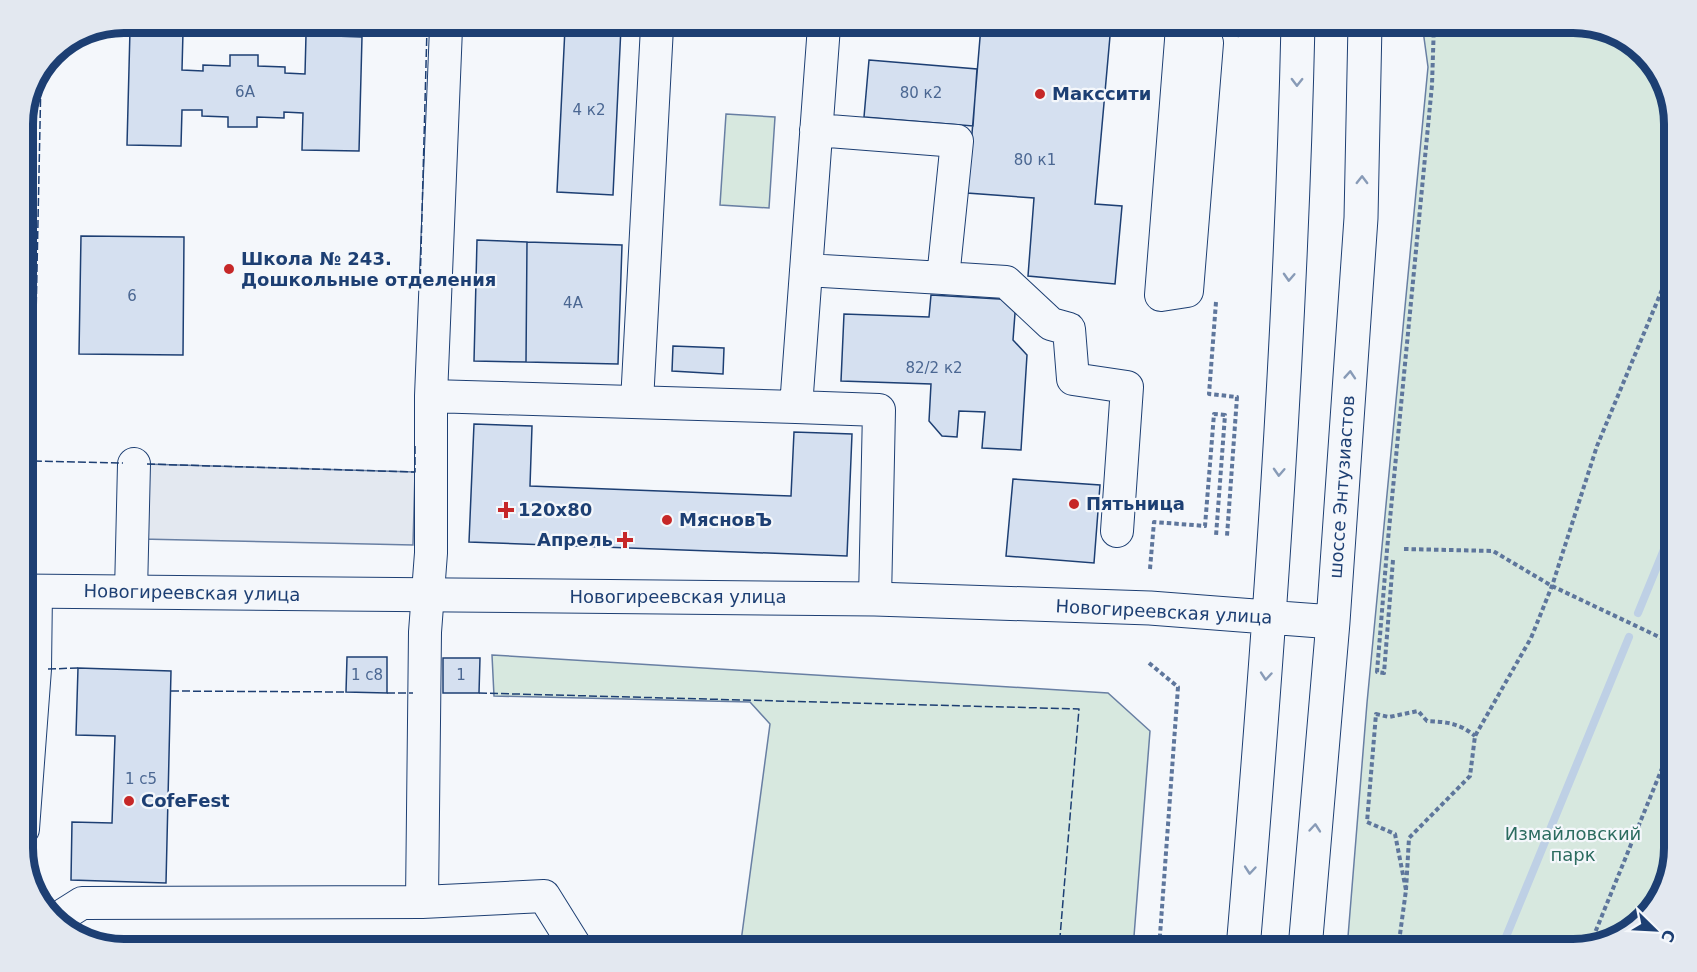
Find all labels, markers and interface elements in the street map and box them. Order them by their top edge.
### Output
one-way arrow [1290,78,1303,87]
house number: 6А [235,83,256,101]
place label: Макссити [1052,83,1151,104]
house number: 80 к2 [900,84,942,102]
marker: Макссити [1033,87,1047,101]
house number: 4 к2 [573,101,605,119]
house number: 80 к1 [1014,151,1056,169]
one-way arrow [1355,176,1368,185]
place label: Школа № 243. Дошкольные отделения [241,248,496,290]
marker: Школа № 243. Дошкольные отделения [222,262,236,276]
one-way arrow [1283,273,1296,282]
house number: 6 [127,287,137,305]
house number: 4А [563,294,584,312]
house number: 82/2 к2 [905,359,963,377]
one-way arrow [1343,370,1356,379]
street label: шоссе Энтузиастов [1325,395,1358,579]
one-way arrow [1272,467,1285,476]
place label: Пятьница [1086,493,1185,514]
marker: Пятьница [1067,497,1081,511]
place label: 120x80 [518,499,592,520]
marker: 120x80 [499,503,513,517]
place label: МясновЪ [679,509,772,530]
marker: МясновЪ [660,513,674,527]
place label: Апрель [537,529,613,550]
marker: Апрель [618,533,632,547]
street label: Новогиреевская улица [83,580,301,605]
street label: Новогиреевская улица [570,586,787,607]
street label: Новогиреевская улица [1055,595,1273,628]
house number: 1 c8 [351,666,383,684]
house number: 1 [456,666,466,684]
one-way arrow [1260,672,1273,681]
house number: 1 с5 [125,770,157,788]
place label: CofeFest [141,790,230,811]
marker: CofeFest [122,794,136,808]
park label: Измайловский парк [1505,823,1641,865]
one-way arrow [1308,824,1321,833]
one-way arrow [1244,866,1257,875]
north arrow [1625,900,1685,960]
text: С [1657,927,1679,945]

